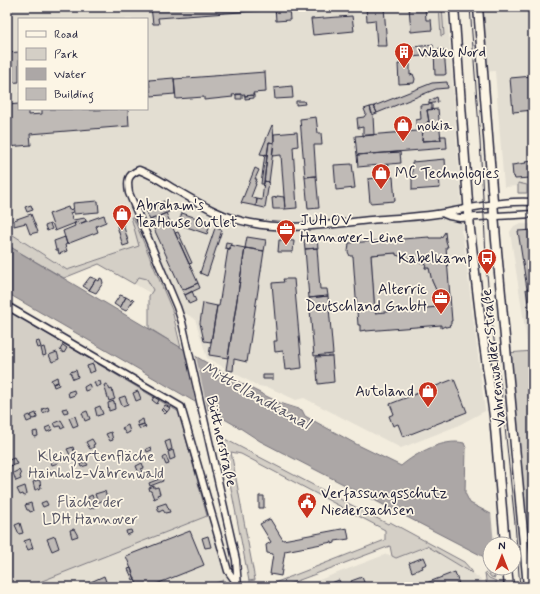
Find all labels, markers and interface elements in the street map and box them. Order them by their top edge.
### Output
legend [18,18,148,110]
text: Road [54,27,78,43]
building icon: Wako Nord [393,41,415,69]
place label: Wako Nord [418,43,486,63]
text: Park [54,47,78,63]
text: Water [54,67,86,83]
text: Building [54,87,94,104]
shop icon: nokia [392,114,414,142]
place label: nokia [417,116,453,136]
shop icon: MC Technologies [370,162,392,190]
place label: MC Technologies [395,164,500,185]
place label: Abraham's TeaHouse Outlet [136,196,237,233]
shop icon: Abraham's TeaHouse Outlet [111,203,133,231]
place label: JUH OV Hannover-Leine [300,211,404,248]
office icon: JUH OV Hannover-Leine [275,218,297,246]
bus stop icon: Kabelkamp [476,247,498,275]
place label: Kabelkamp [398,249,473,269]
place label: Alterric Deutschland GmbH [305,280,427,317]
office icon: Alterric Deutschland GmbH [430,287,452,315]
street label: Vahrenwalder Straße [477,288,511,428]
water label: Mittellandkanal [198,358,315,435]
shop icon: Autoland [417,380,439,408]
place label: Autoland [355,382,414,402]
street label: Büttnerstraße [201,394,241,489]
park label: Kleingartenfläche Hainholz-Vahrenwald [28,447,164,484]
place label: Verfassungsschutz Niedersachsen [321,484,448,521]
public building icon: Verfassungsschutz Niedersachsen [296,491,318,519]
park label: Fläche der LDH Hannover [42,493,138,530]
north arrow [482,536,522,576]
text: N [498,540,506,554]

